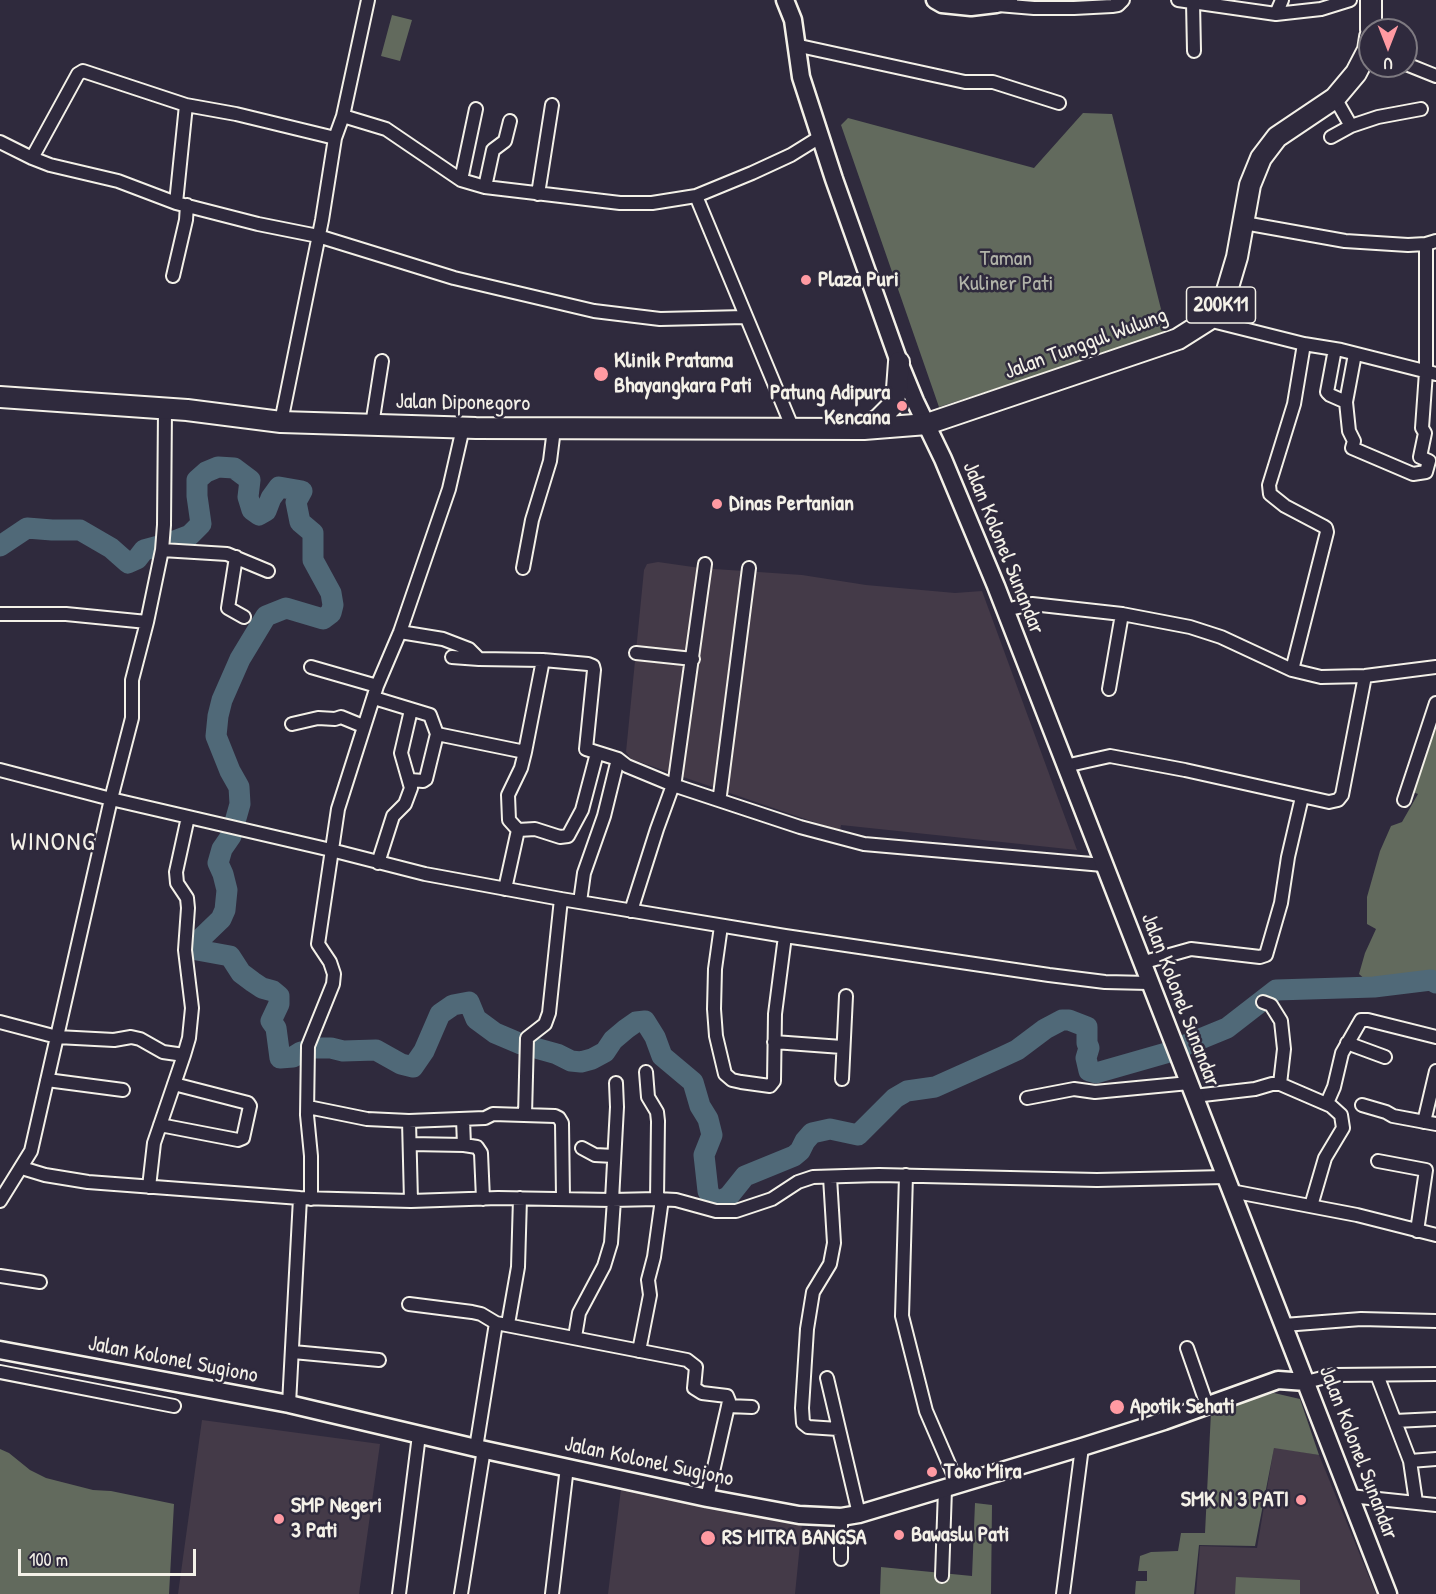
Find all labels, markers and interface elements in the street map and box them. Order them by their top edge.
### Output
north arrow [1358,18,1418,78]
text: U [1384,53,1392,75]
park label: Taman Kuliner Pati [958,246,1054,298]
place label: Plaza Puri [818,267,899,293]
marker: Plaza Puri [799,273,813,287]
road number: 200K11 [1186,287,1256,323]
street label: Jalan Tunggul Wulung [1001,302,1171,386]
place label: Klinik Pratama Bhayangkara Pati [614,348,752,400]
marker: Klinik Pratama Bhayangkara Pati [592,365,610,383]
place label: Patung Adipura Kencana [770,380,890,432]
street label: Jalan Diponegoro [395,389,531,417]
marker: Patung Adipura Kencana [895,399,909,413]
street label: Jalan Kolonel Sunandar [956,458,1050,638]
place label: Dinas Pertanian [729,491,854,517]
marker: Dinas Pertanian [710,497,724,511]
district label: WINONG [10,827,96,859]
street label: Jalan Kolonel Sunandar [1135,909,1225,1091]
street label: Jalan Kolonel Sugiono [86,1331,260,1389]
street label: Jalan Kolonel Sunandar [1313,1362,1403,1544]
place label: Apotik Sehati [1130,1394,1235,1420]
marker: Apotik Sehati [1108,1398,1126,1416]
street label: Jalan Kolonel Sugiono [562,1431,736,1493]
place label: Toko Mira [944,1459,1021,1485]
marker: Toko Mira [925,1465,939,1479]
place label: SMK N 3 PATI [1181,1487,1289,1513]
place label: SMP Negeri 3 Pati [291,1493,382,1544]
marker: SMK N 3 PATI [1294,1493,1308,1507]
marker: SMP Negeri 3 Pati [272,1512,286,1526]
place label: Bawaslu Pati [911,1522,1009,1548]
place label: RS MITRA BANGSA [722,1525,866,1551]
marker: Bawaslu Pati [892,1528,906,1542]
marker: RS MITRA BANGSA [699,1529,717,1547]
scale bar [21,1537,200,1575]
text: 100 m [29,1547,68,1572]

